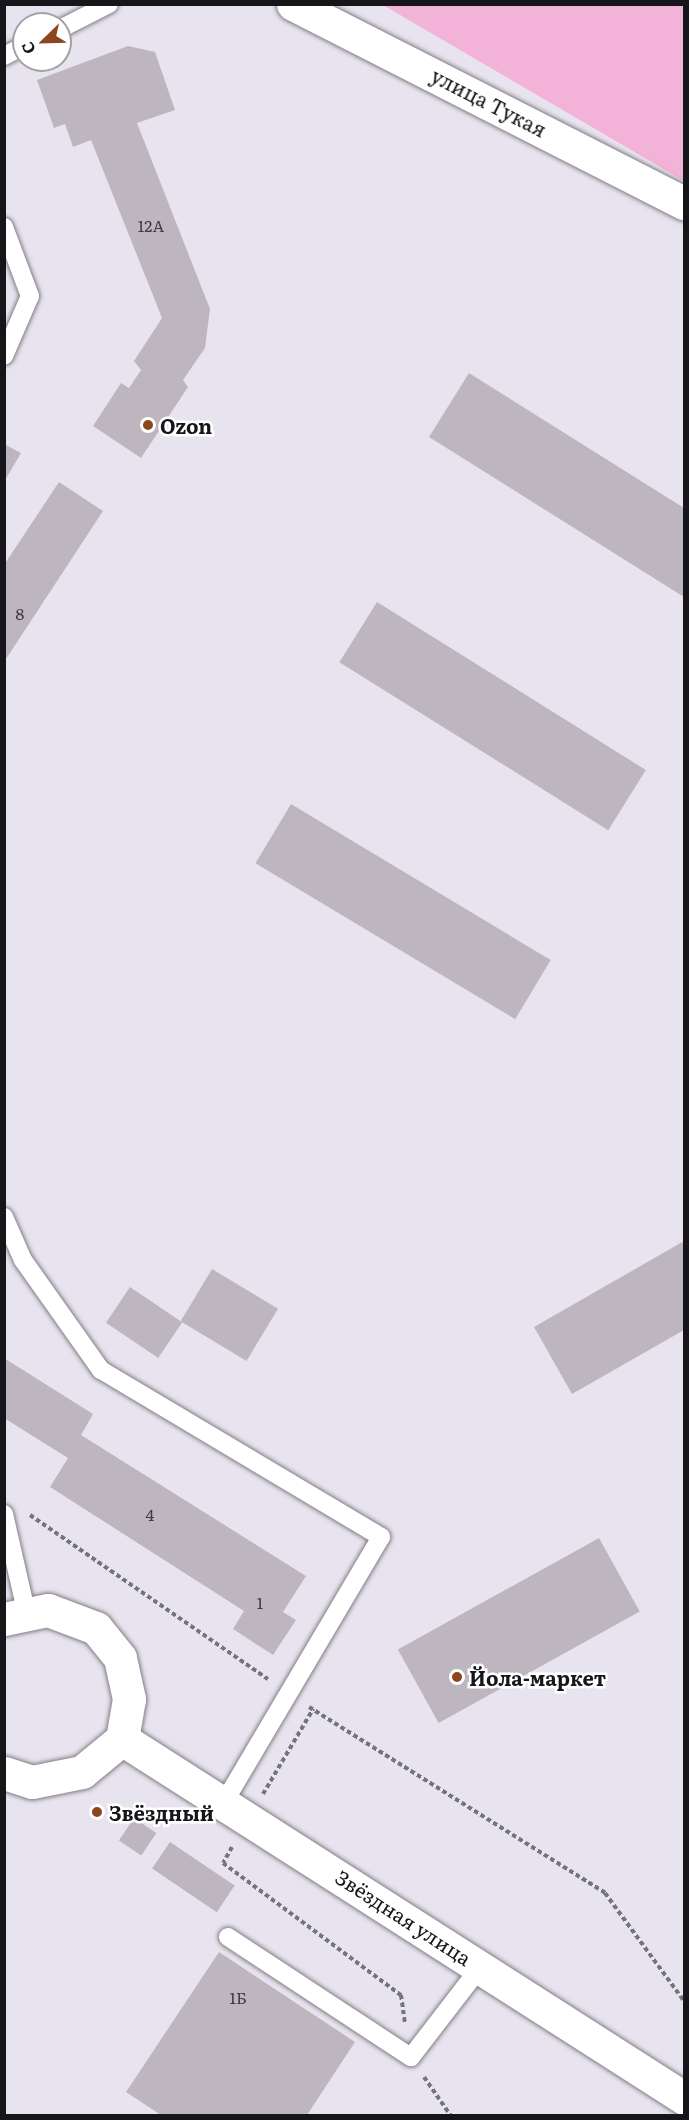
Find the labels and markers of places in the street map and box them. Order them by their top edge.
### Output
place label: Ozon [160,413,212,437]
marker: Ozon [141,418,155,432]
place label: Йола-маркет [469,1665,606,1689]
marker: Йола-маркет [450,1670,464,1684]
place label: Звёздный [109,1800,214,1824]
marker: Звёздный [90,1805,104,1819]

